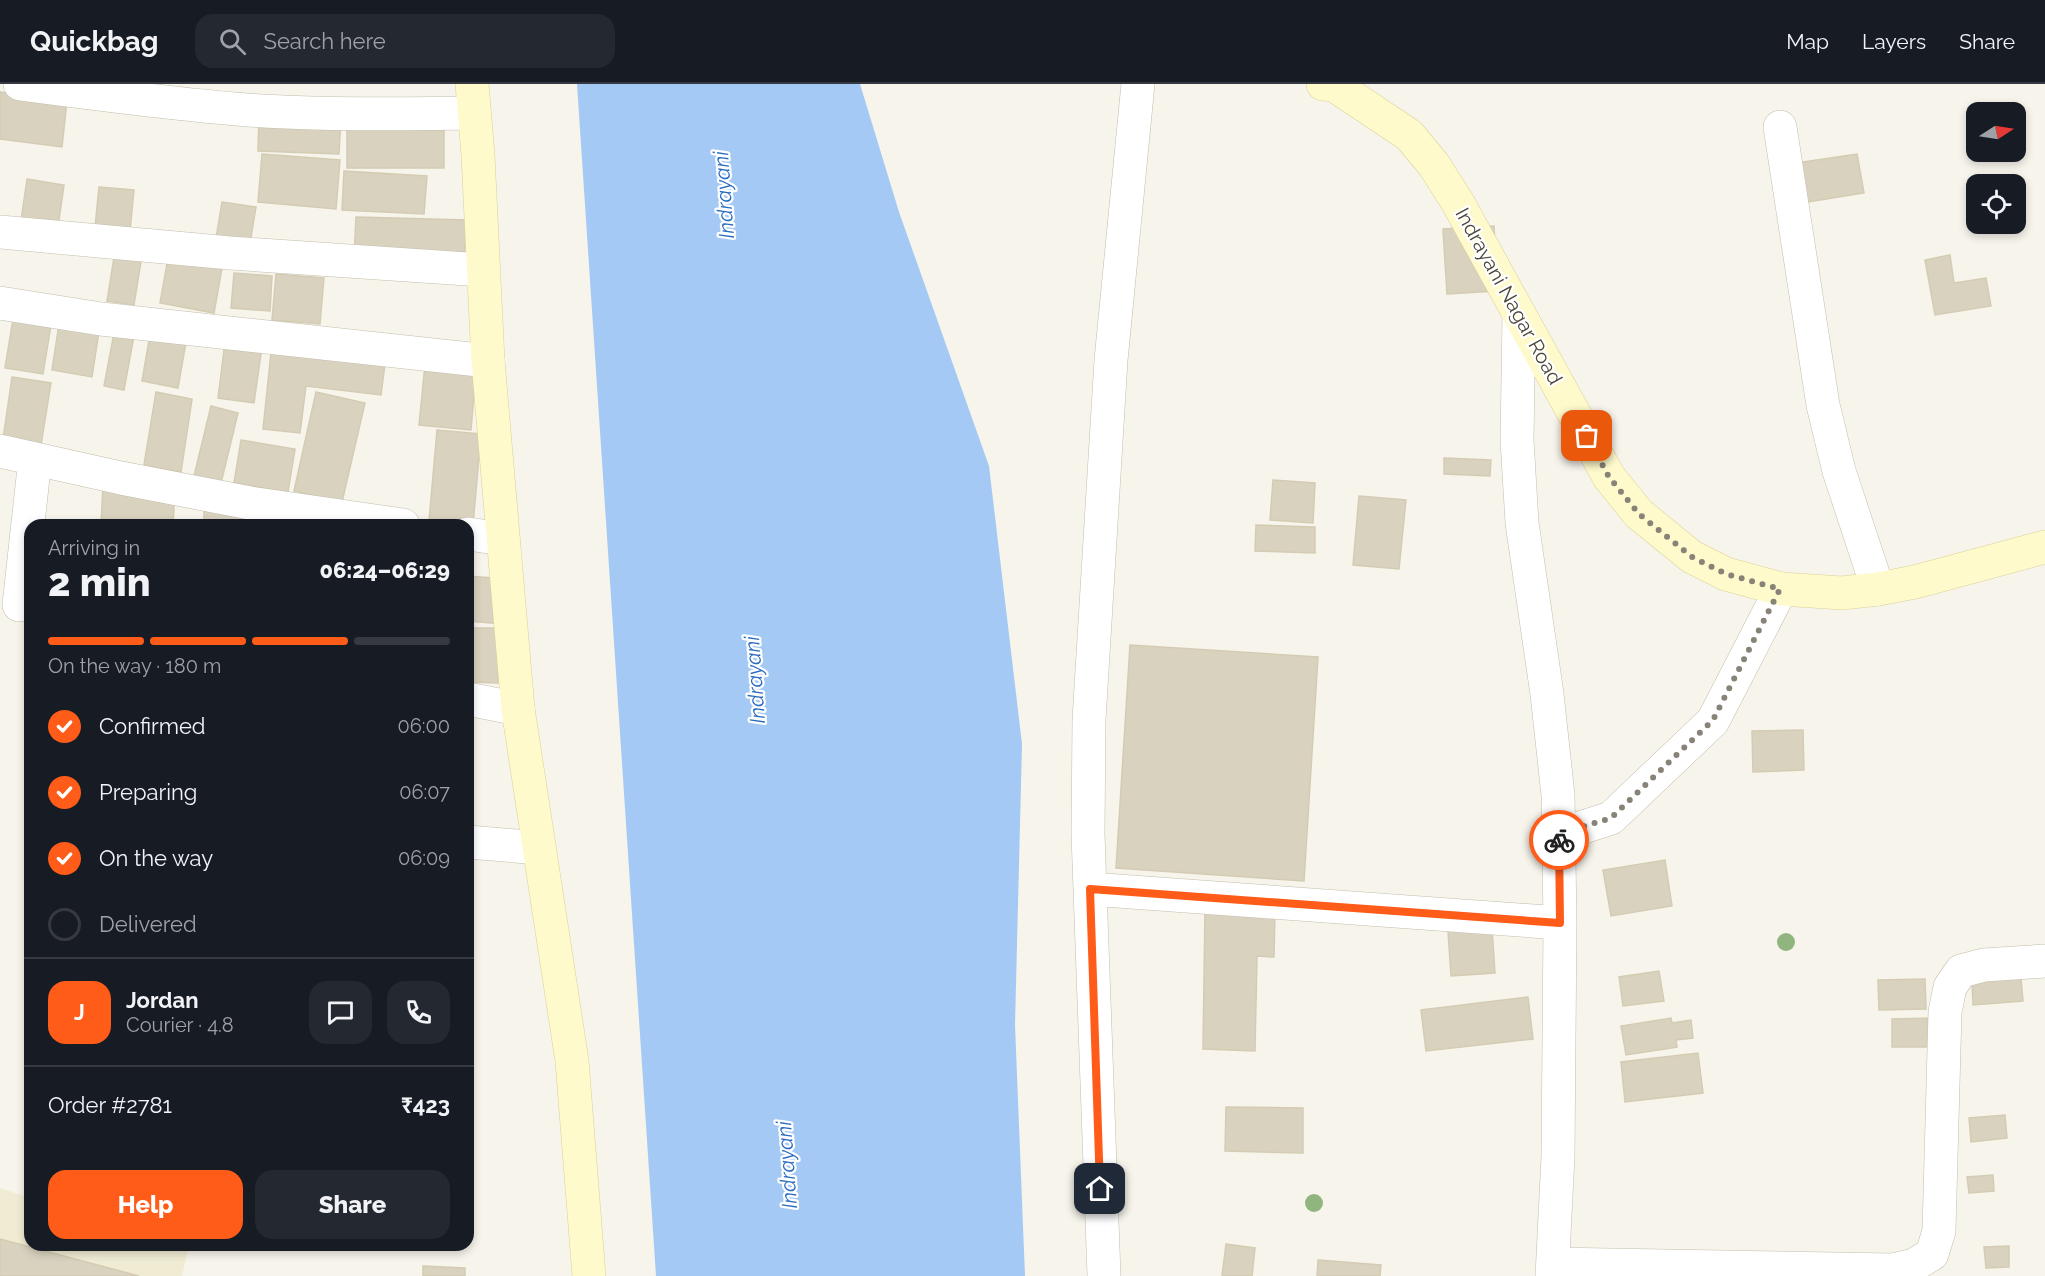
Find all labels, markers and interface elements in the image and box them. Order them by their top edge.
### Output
search box [195,14,615,68]
text: Quickbag [30,25,159,58]
icon: search [216,25,249,58]
text: Search here [264,28,386,54]
text: Map [1786,29,1829,54]
text: Layers [1862,29,1926,54]
text: Share [1959,29,2015,54]
north arrow [1966,102,2026,162]
map controls [1966,102,2026,234]
water label: Indrayani [708,150,739,240]
button: locate [1966,174,2026,234]
street label: Indrayani Nagar Road [1450,203,1568,389]
pin [1561,410,1612,461]
icon: bag [1570,419,1603,452]
text: Arriving in [48,536,140,560]
text: 06:24–06:29 [319,557,450,583]
text: 2 min [48,559,151,605]
water label: Indrayani [739,635,770,725]
text: On the way · 180 m [48,654,221,678]
icon: check [48,710,81,743]
text: Confirmed [99,713,206,739]
text: 06:00 [397,714,450,738]
icon: check [48,776,81,809]
text: Preparing [99,779,197,805]
text: 06:07 [399,780,450,804]
courier [1529,810,1589,870]
icon: bike [1543,824,1576,857]
icon: check [48,842,81,875]
text: On the way [99,845,213,871]
text: 06:09 [398,846,450,870]
text: Delivered [99,911,197,937]
button: chat [309,981,372,1044]
button: phone [387,981,450,1044]
text: Jordan [126,987,198,1013]
text: J [74,999,85,1025]
text: Courier · 4.8 [126,1013,234,1037]
text: Order #2781 [48,1092,172,1118]
text: ₹423 [401,1092,450,1118]
water label: Indrayani [771,1120,802,1210]
pin [1074,1163,1125,1214]
button: Help [48,1170,243,1239]
button: Share [255,1170,450,1239]
icon: home [1083,1172,1116,1205]

